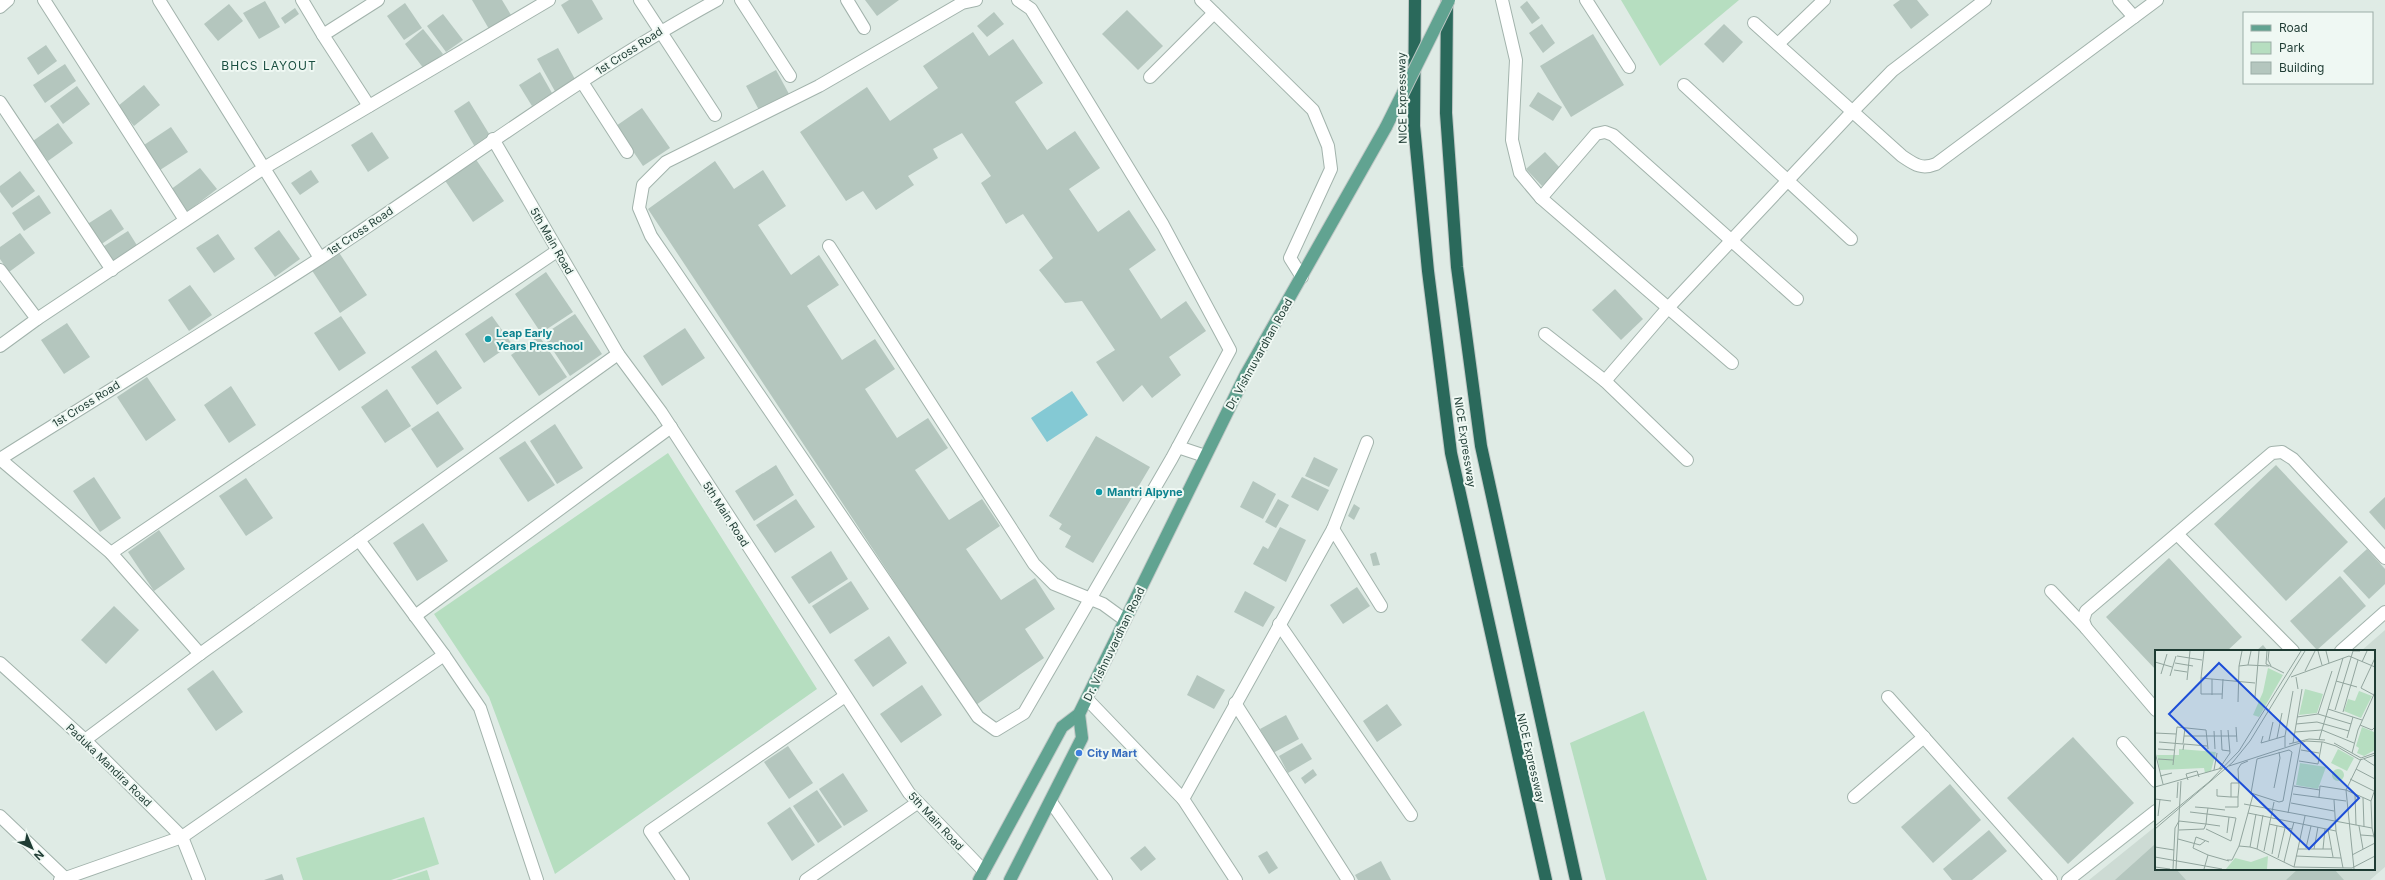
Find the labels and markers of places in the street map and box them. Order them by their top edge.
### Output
place label: Leap Early Years Preschool [496,326,583,353]
marker: Leap Early Years Preschool [483,334,493,344]
place label: Mantri Alpyne [1107,485,1183,499]
marker: Mantri Alpyne [1094,487,1104,497]
place label: City Mart [1087,746,1137,760]
marker: City Mart [1074,748,1084,758]

